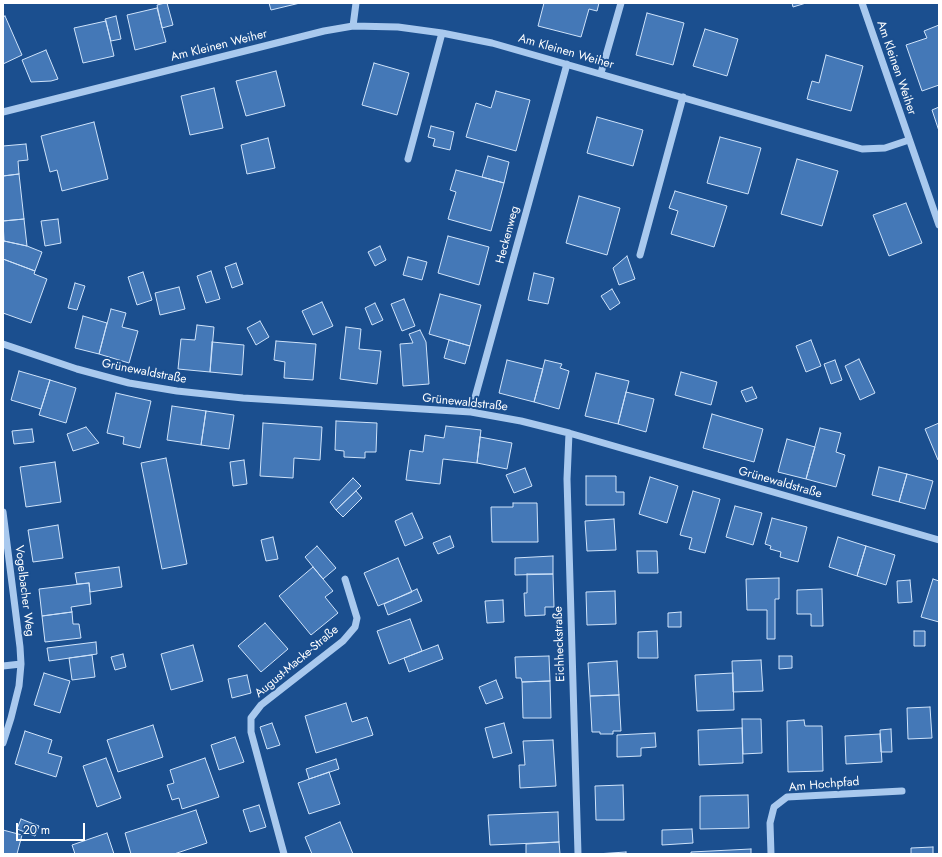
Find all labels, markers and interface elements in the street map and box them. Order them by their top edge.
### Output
street label: Am Kleinen Weiher [873,19,919,117]
street label: Am Kleinen Weiher [169,27,269,65]
street label: Am Kleinen Weiher [516,31,616,73]
street label: Heckenweg [493,205,523,265]
street label: Grünewaldstraße [100,357,188,387]
street label: Grünewaldstraße [421,391,509,415]
street label: Grünewaldstraße [737,464,823,502]
street label: Vogelbacher Weg [11,545,37,637]
street label: Eichheckstraße [551,606,569,682]
street label: August-Macke-Straße [252,623,342,701]
street label: Am Hochpfad [788,775,860,795]
scale bar [18,815,87,841]
text: 20 m [23,821,50,839]

